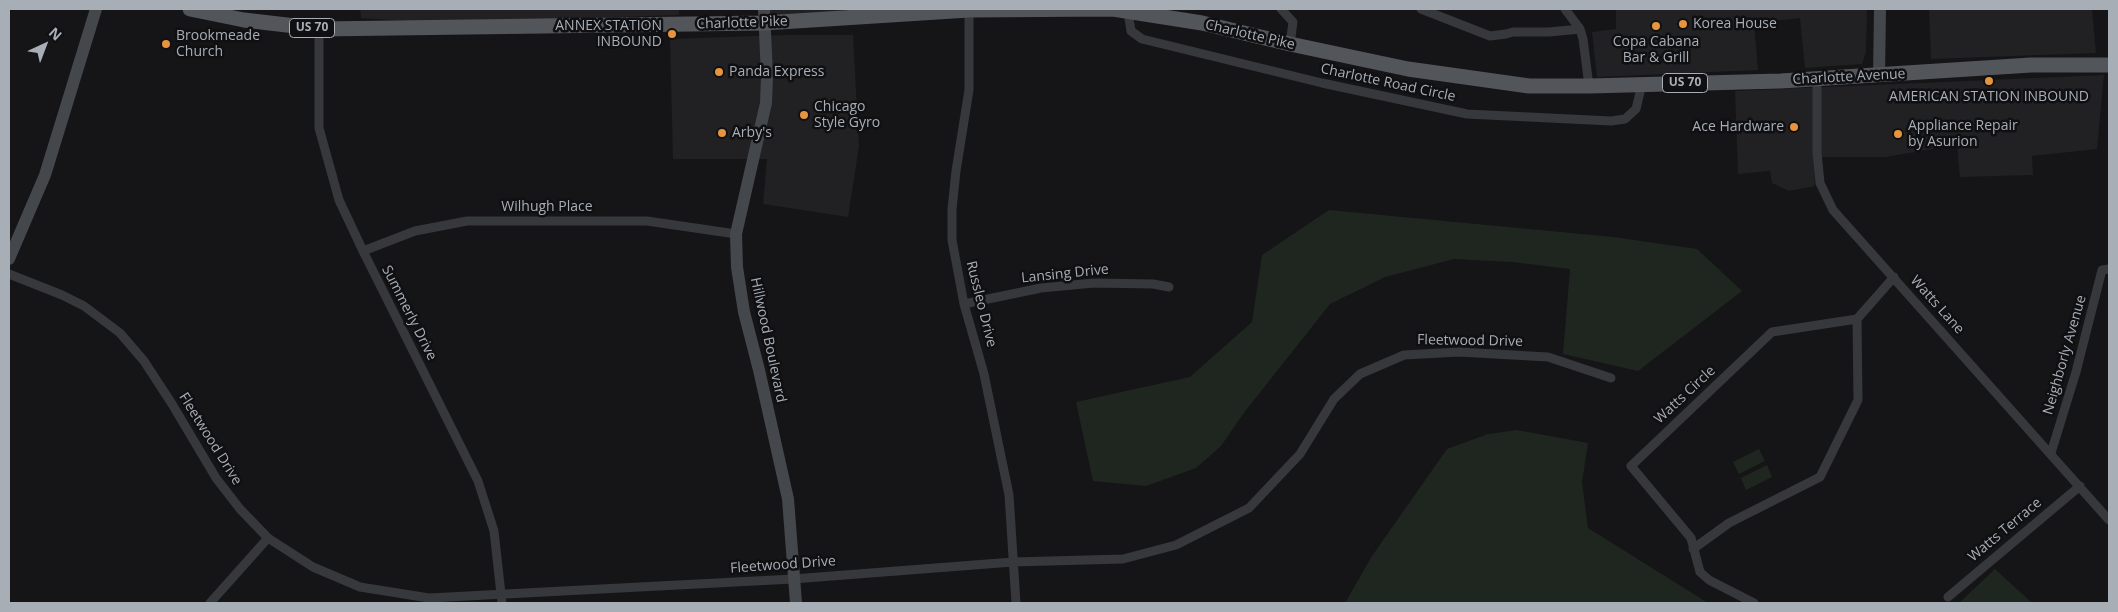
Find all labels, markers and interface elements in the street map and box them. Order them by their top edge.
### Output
street label: Charlotte Pike [696,13,788,33]
place label: Korea House [1693,16,1777,32]
street label: Charlotte Pike [1204,17,1296,53]
road number: US 70 [290,18,334,38]
place label: ANNEX STATION INBOUND [555,18,662,50]
marker: Korea House [1677,18,1689,30]
north arrow [20,20,70,70]
marker: Copa Cabana Bar & Grill [1650,20,1662,32]
text: N [45,23,66,44]
place label: Brookmeade Church [176,28,260,60]
marker: ANNEX STATION INBOUND [666,28,678,40]
place label: Copa Cabana Bar & Grill [1613,34,1699,66]
marker: Brookmeade Church [160,38,172,50]
street label: Charlotte Road Circle [1319,60,1457,106]
place label: Panda Express [729,64,824,80]
marker: Panda Express [713,66,725,78]
street label: Charlotte Avenue [1792,66,1906,88]
road number: US 70 [1662,74,1708,92]
marker: AMERICAN STATION INBOUND [1983,75,1995,87]
place label: AMERICAN STATION INBOUND [1889,89,2089,105]
place label: Chicago Style Gyro [814,99,880,132]
marker: Chicago Style Gyro [798,109,810,121]
place label: Appliance Repair by Asurion [1908,118,2018,150]
place label: Ace Hardware [1692,119,1784,135]
marker: Ace Hardware [1788,121,1800,133]
place label: Arby's [732,125,772,141]
marker: Arby's [716,127,728,139]
marker: Appliance Repair by Asurion [1892,128,1904,140]
street label: Wilhugh Place [501,199,593,215]
street label: Russleo Drive [962,259,1000,349]
street label: Lansing Drive [1020,261,1110,287]
street label: Summerly Drive [378,263,440,363]
street label: Watts Lane [1906,272,1968,338]
street label: Hillwood Boulevard [747,276,789,404]
street label: Neighborly Avenue [2040,293,2090,417]
street label: Fleetwood Drive [1417,332,1523,350]
street label: Watts Circle [1651,363,1719,427]
street label: Fleetwood Drive [175,390,245,488]
street label: Watts Terrace [1965,495,2045,565]
street label: Fleetwood Drive [730,553,836,577]

